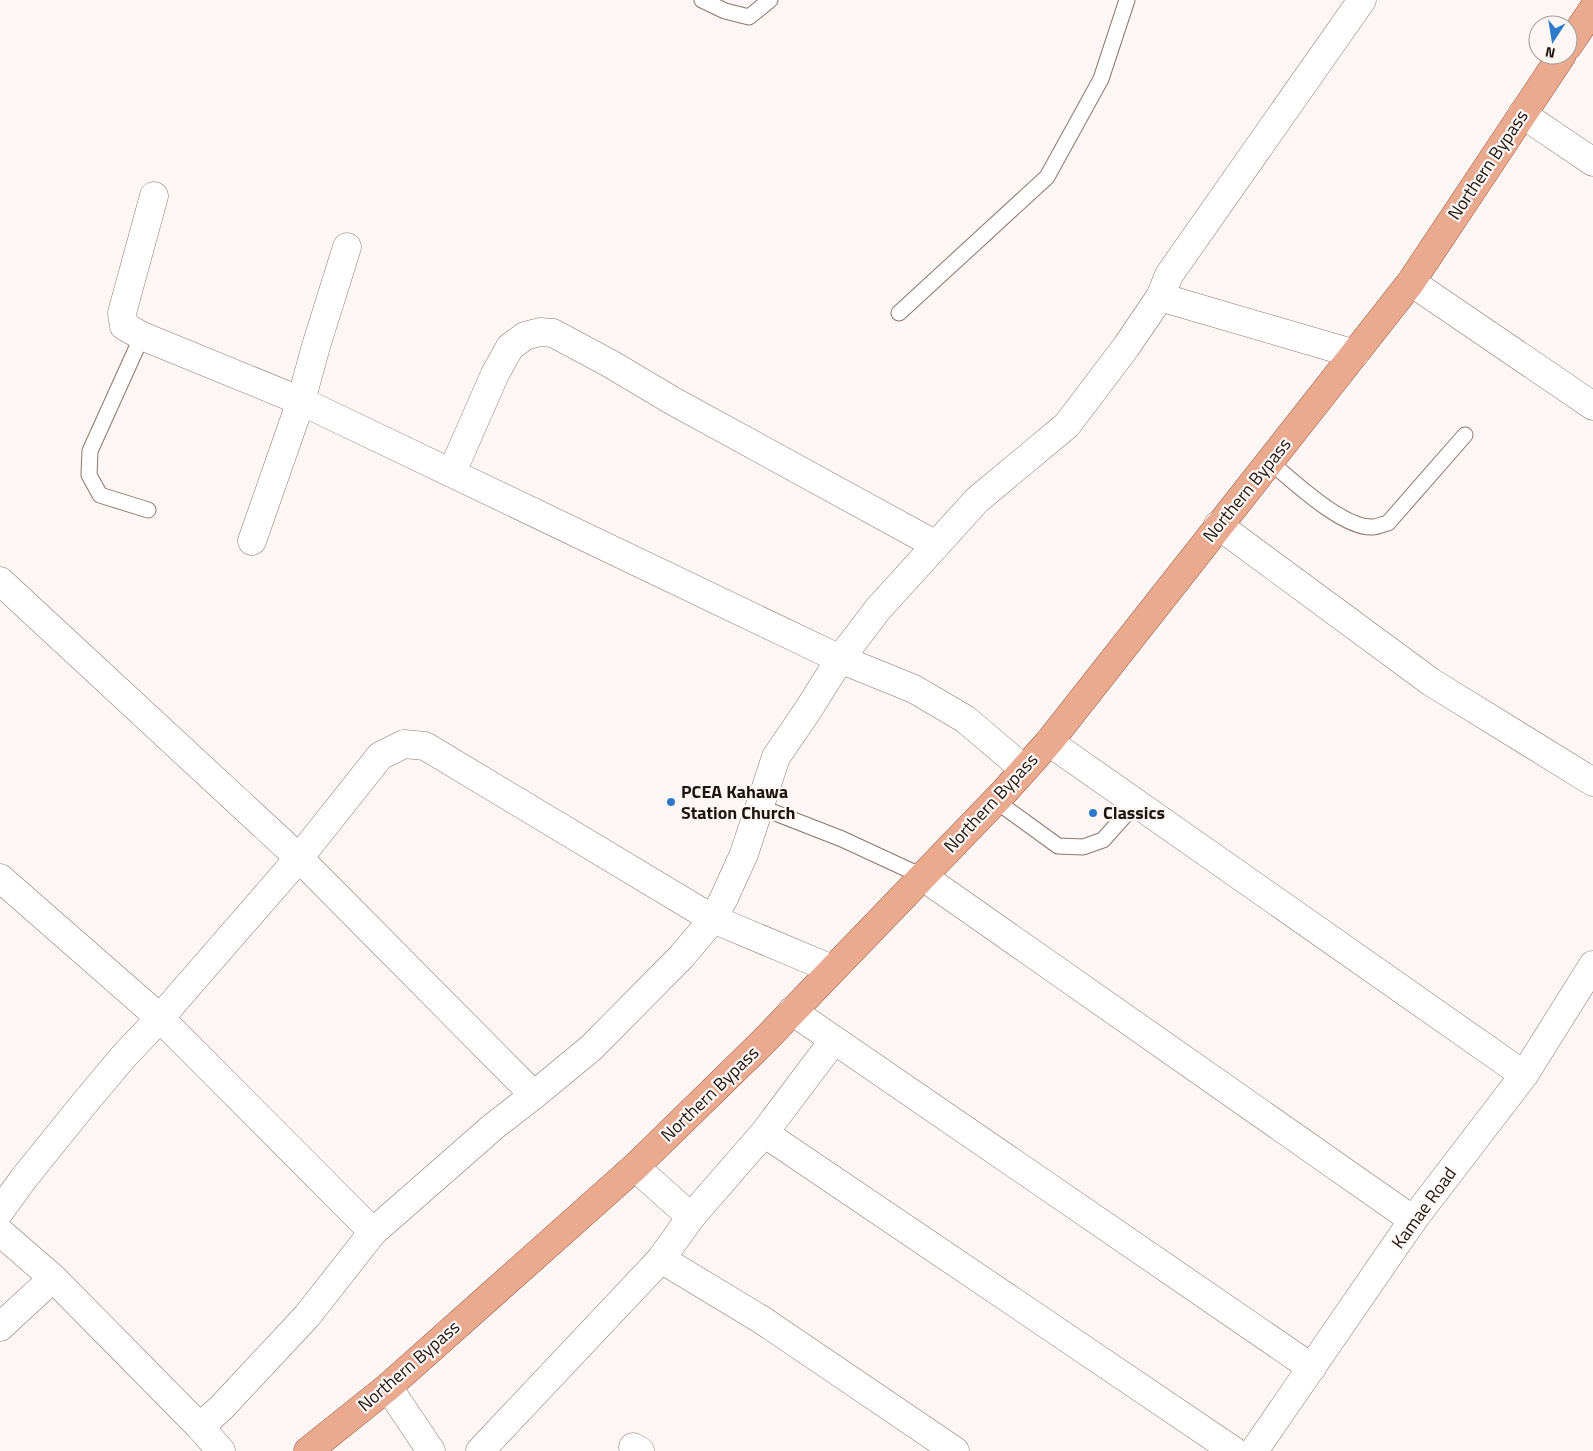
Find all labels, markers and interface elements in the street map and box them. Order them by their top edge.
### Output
north arrow [1528,15,1578,65]
text: N [1543,42,1557,64]
street label: Northern Bypass [1441,104,1534,225]
street label: Northern Bypass [1196,432,1297,548]
street label: Northern Bypass [937,747,1044,859]
place label: PCEA Kahawa Station Church [681,778,796,826]
marker: PCEA Kahawa Station Church [665,796,677,808]
place label: Classics [1103,799,1165,826]
marker: Classics [1087,807,1099,819]
street label: Northern Bypass [654,1040,765,1148]
street label: Kamae Road [1385,1161,1463,1254]
street label: Northern Bypass [352,1314,466,1418]

